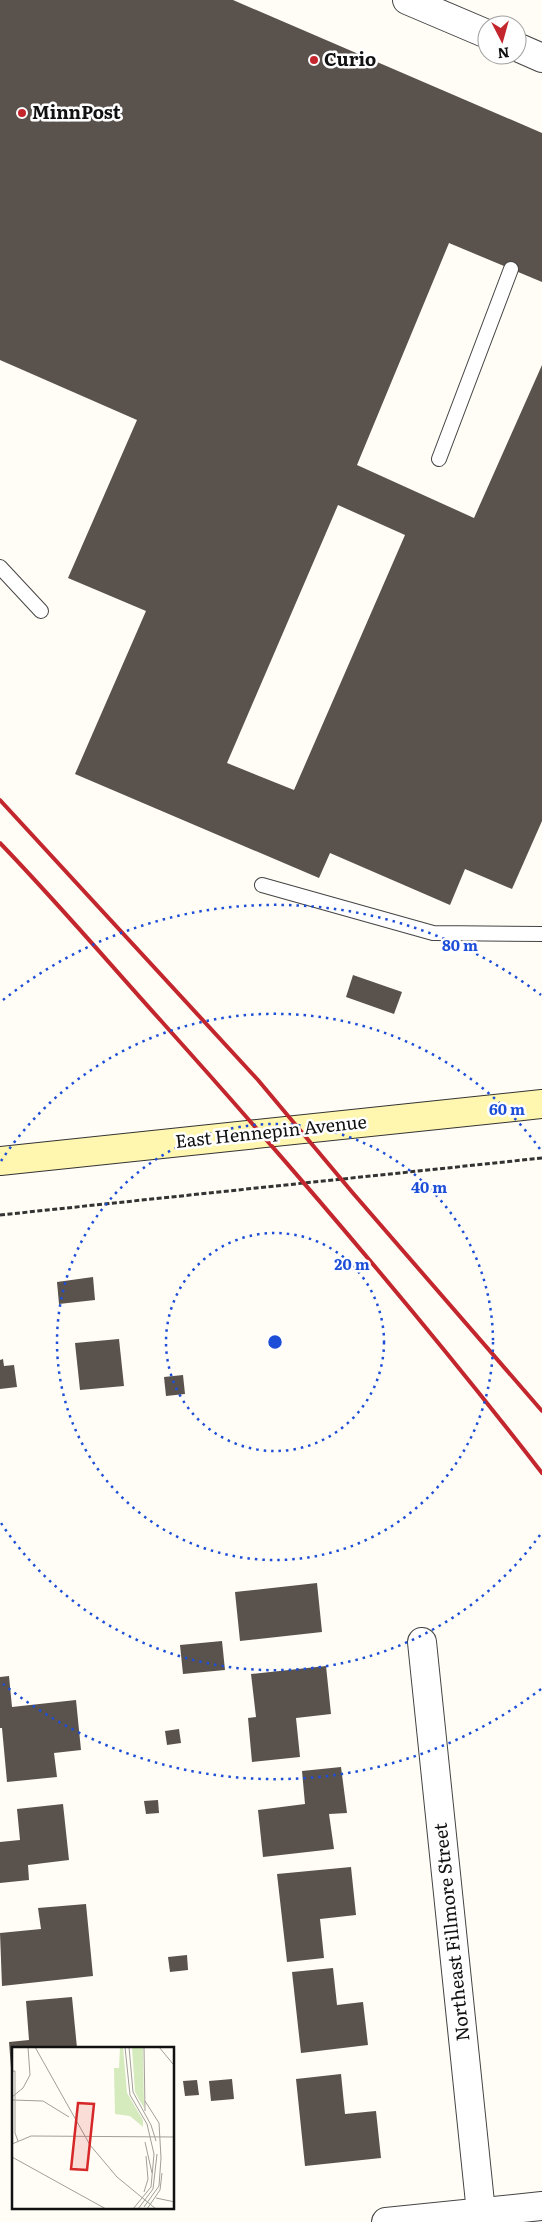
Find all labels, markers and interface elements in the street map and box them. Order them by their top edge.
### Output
north arrow [477,15,527,65]
text: N [496,43,510,65]
place label: Curio [324,45,376,72]
marker: Curio [308,54,320,66]
place label: MinnPost [32,98,121,125]
marker: MinnPost [16,107,28,119]
text: 80 m [442,933,478,956]
text: 60 m [489,1097,525,1120]
street label: East Hennepin Avenue [174,1107,368,1154]
text: 40 m [411,1175,447,1198]
text: 20 m [334,1252,370,1275]
centre of rings [266,1333,284,1351]
street label: Northeast Fillmore Street [426,1821,475,2043]
inset map [12,2047,175,2210]

